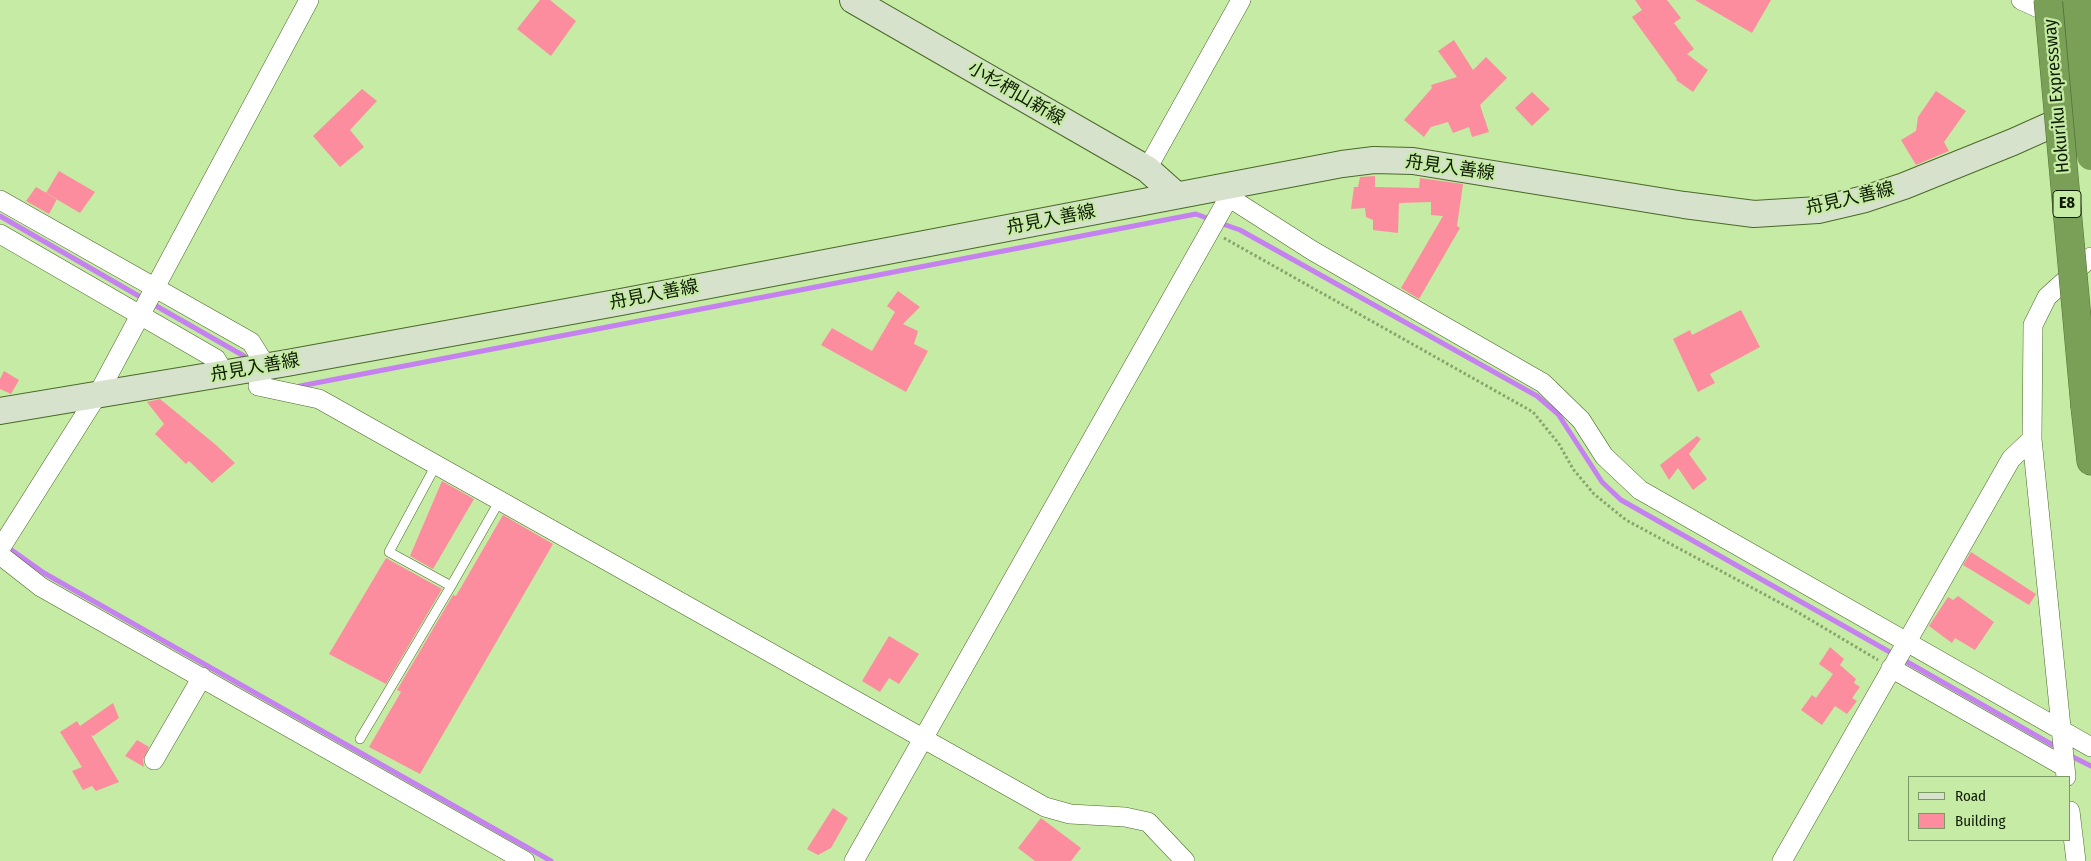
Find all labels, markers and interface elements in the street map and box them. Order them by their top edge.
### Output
street label: Hokuriku Expressway [2040,18,2074,174]
street label: 小杉椚山新線 [964,58,1068,130]
street label: 舟見入善線 [1404,151,1496,185]
street label: 舟見入善線 [1804,178,1896,220]
road number: E8 [2053,190,2081,218]
street label: 舟見入善線 [1005,201,1097,239]
street label: 舟見入善線 [608,276,700,314]
street label: 舟見入善線 [209,350,301,386]
legend [1908,776,2071,841]
text: Road [1955,787,1986,805]
text: Building [1955,812,2006,830]

